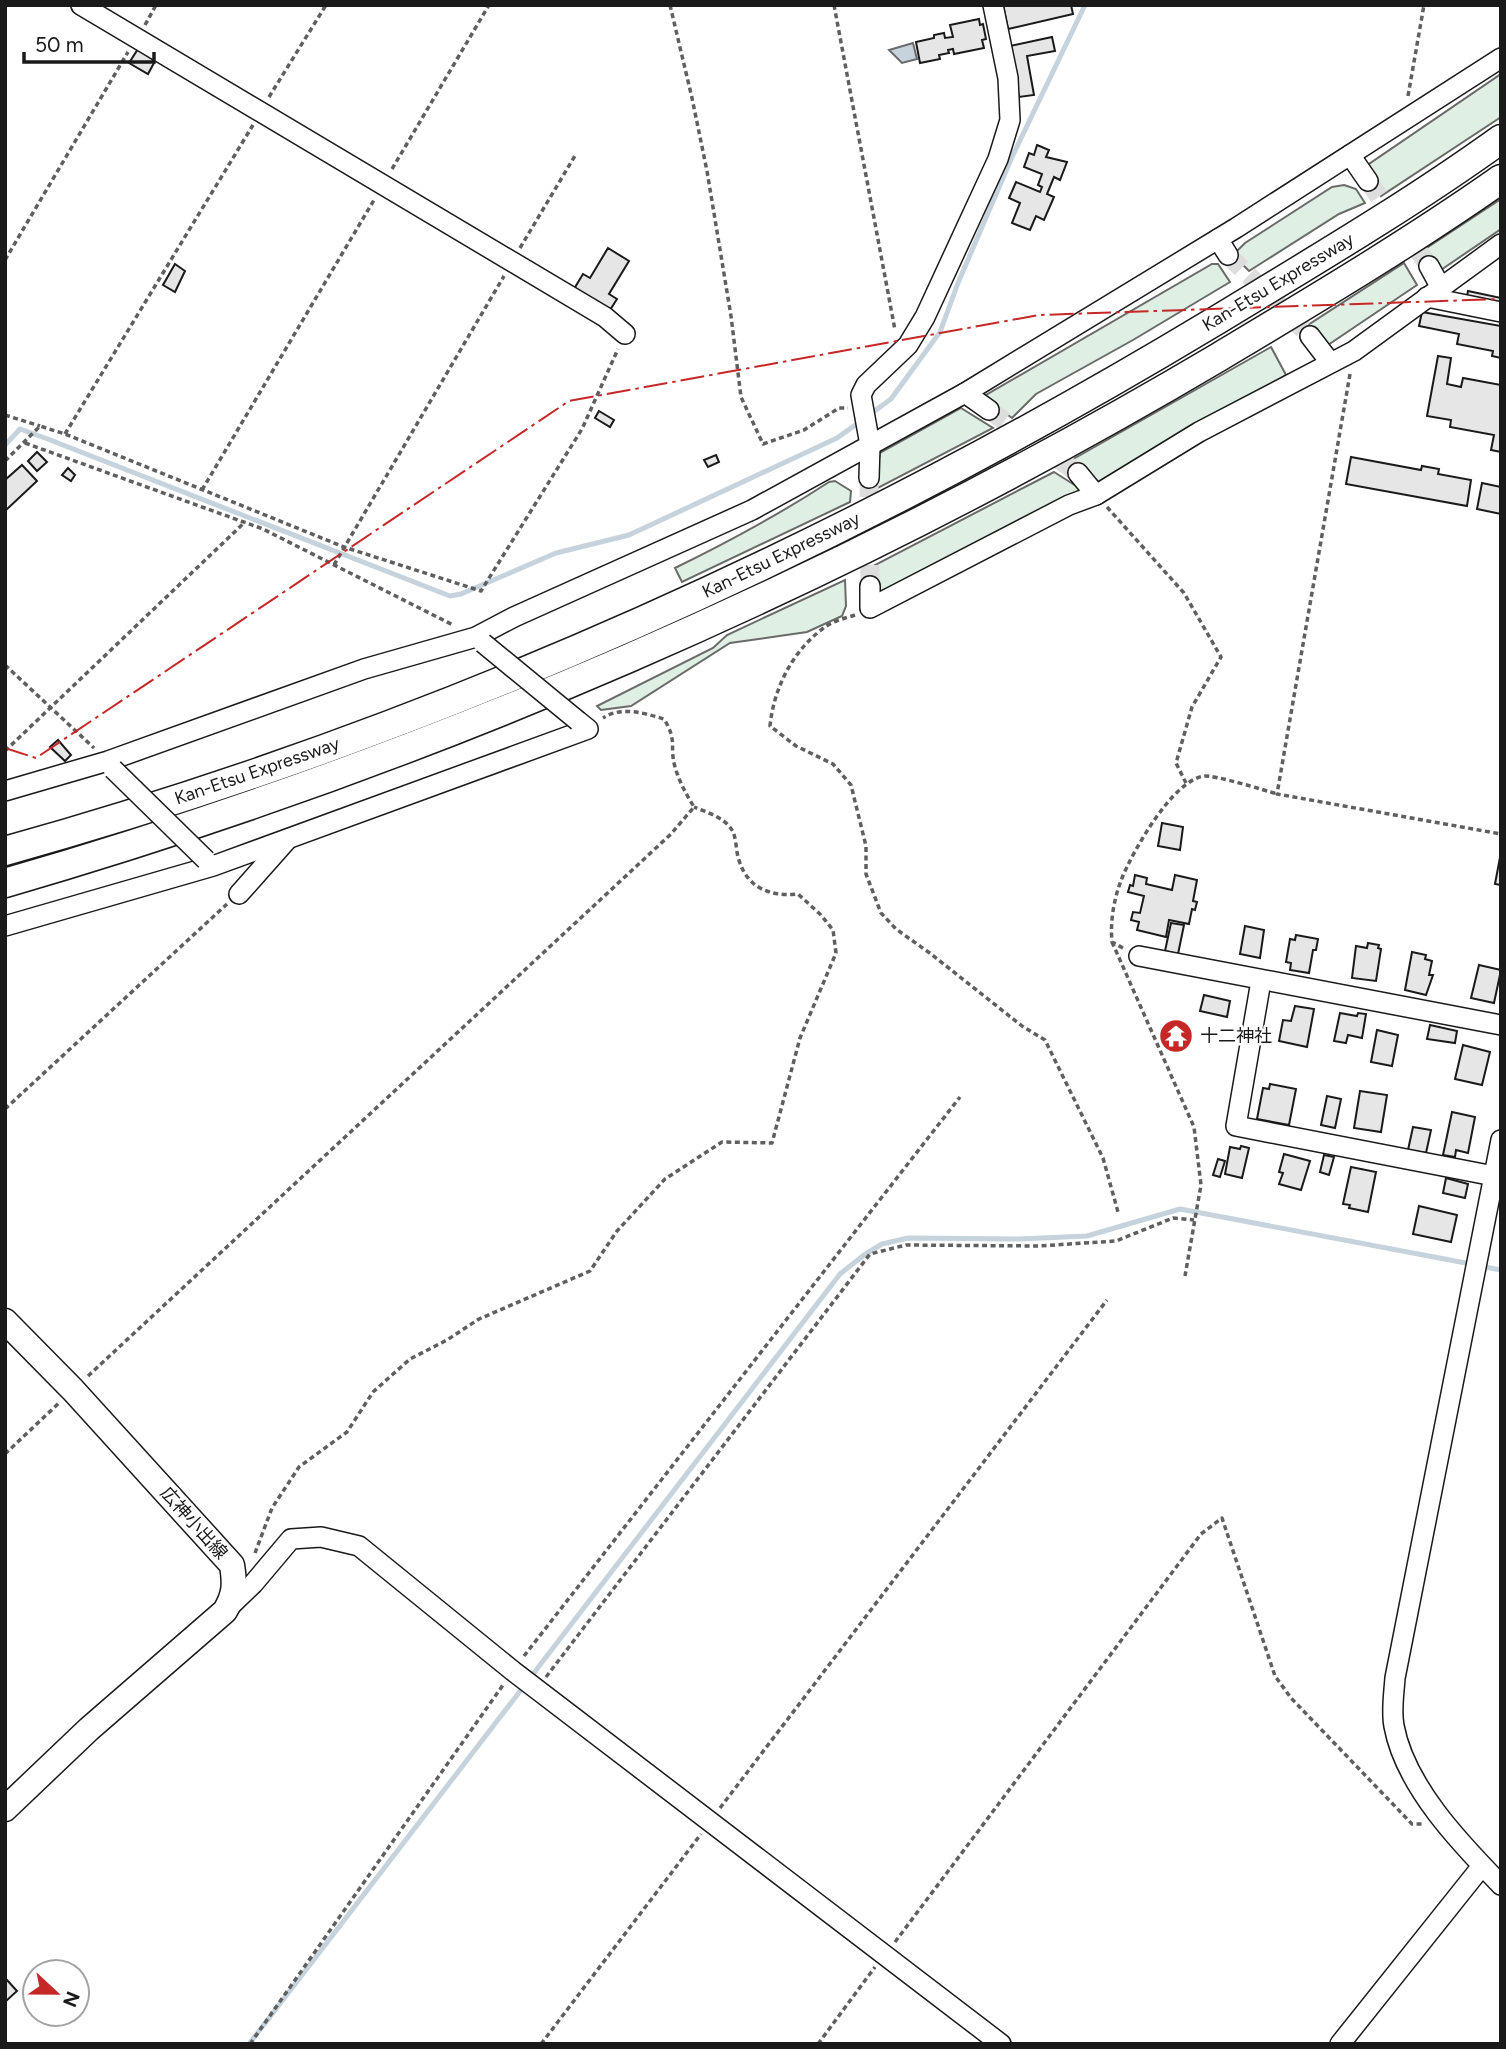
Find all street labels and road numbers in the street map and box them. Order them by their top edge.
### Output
street label: Kan-Etsu Expressway [1198,228,1358,336]
street label: Kan-Etsu Expressway [699,507,864,603]
street label: Kan-Etsu Expressway [172,732,343,810]
street label: 広神小出線 [156,1482,232,1564]

